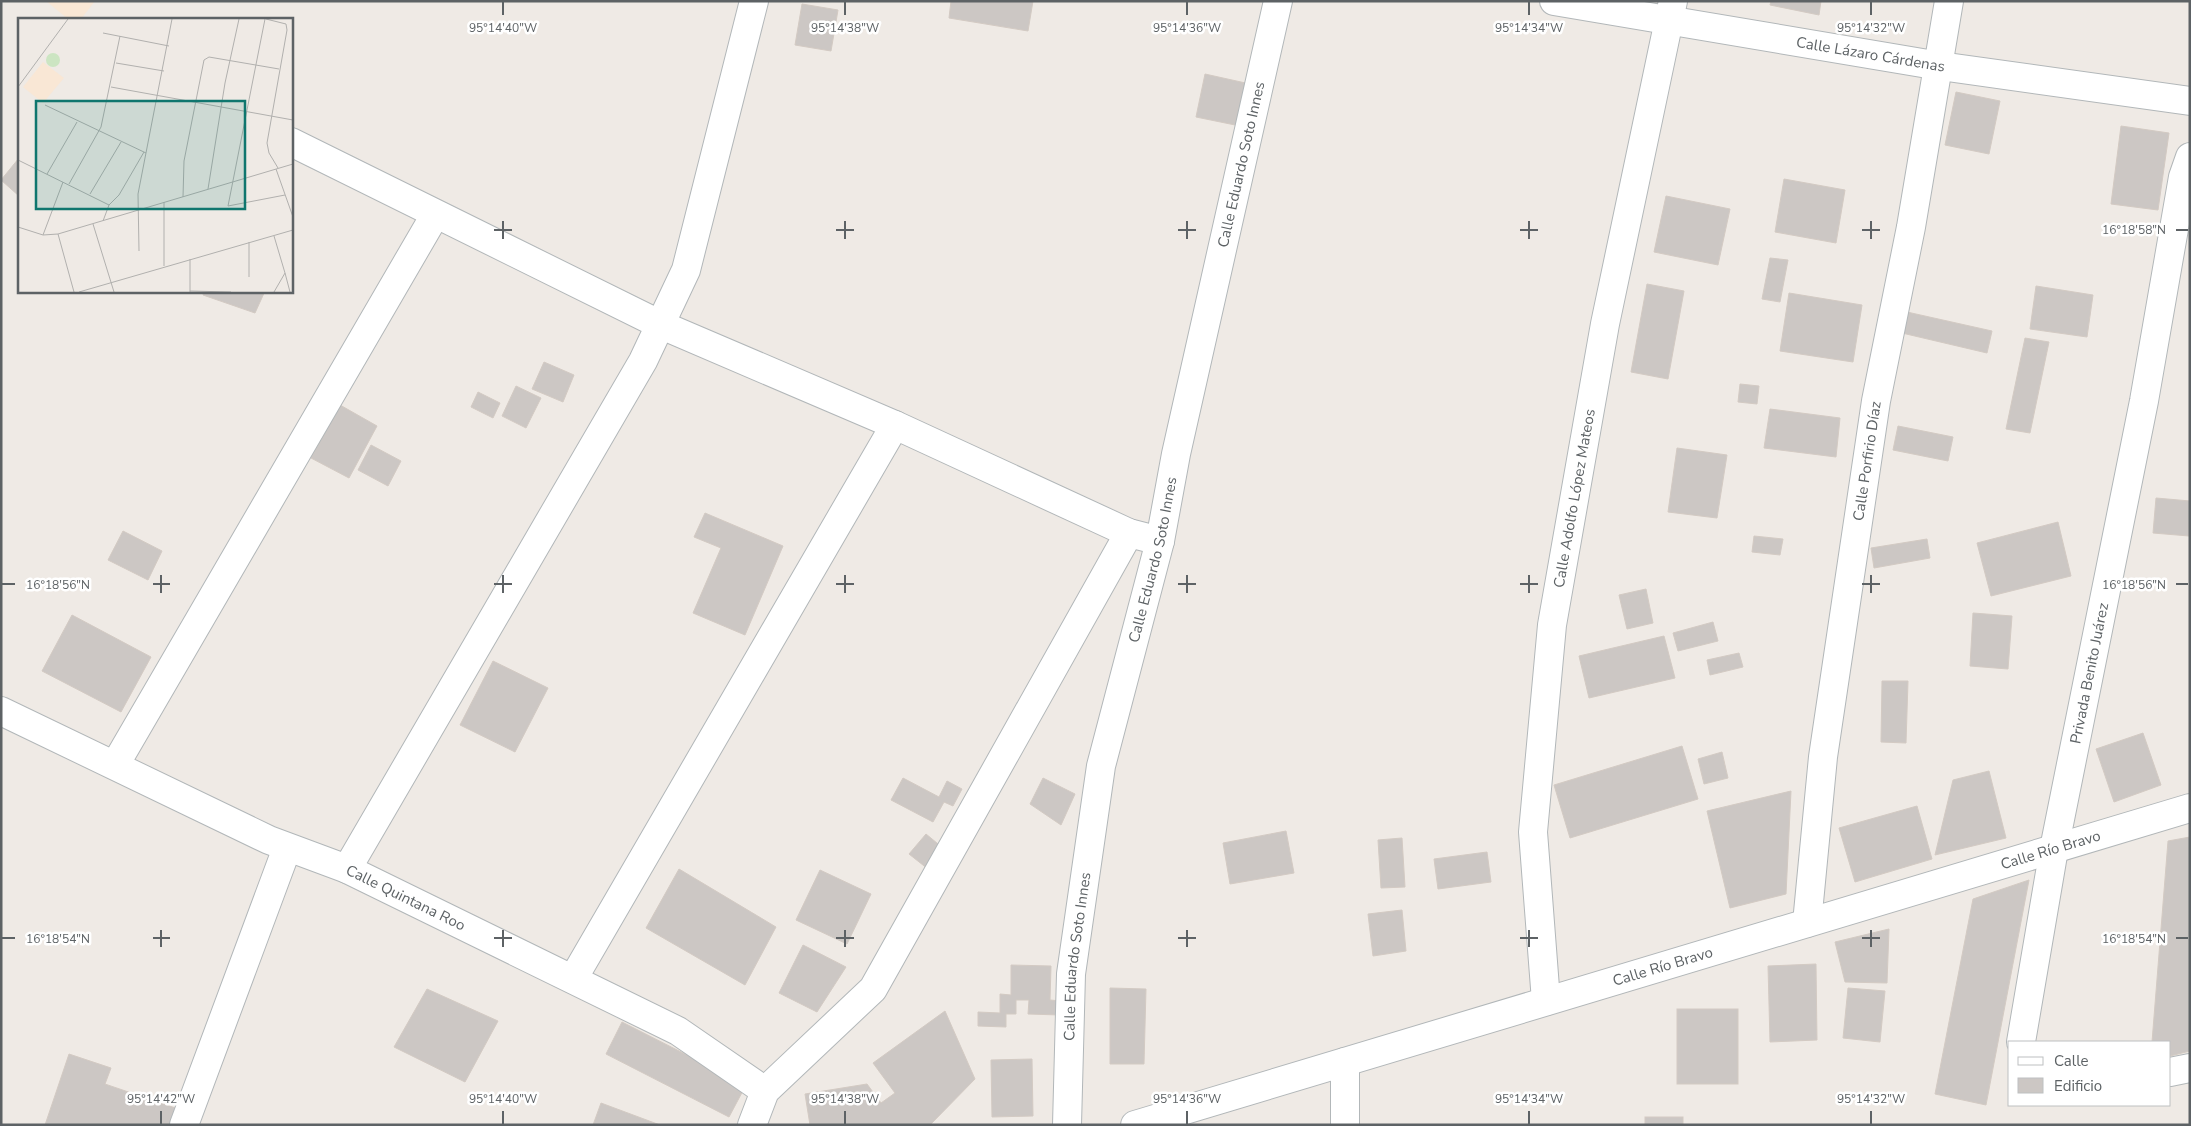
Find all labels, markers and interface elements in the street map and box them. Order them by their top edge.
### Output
inset map [18,18,292,292]
text: 95°14'40"W [469,20,537,36]
text: 95°14'38"W [811,20,879,36]
text: 95°14'36"W [1153,20,1221,36]
text: 95°14'34"W [1495,20,1563,36]
text: 95°14'32"W [1837,20,1905,36]
street label: Calle Lázaro Cárdenas [1795,32,1946,77]
street label: Calle Eduardo Soto Innes [1213,80,1270,249]
text: 16°18'58"N [2102,222,2166,238]
street label: Calle Porfirio Díaz [1848,400,1886,522]
street label: Calle Adolfo López Mateos [1549,407,1600,589]
street label: Calle Eduardo Soto Innes [1124,475,1182,645]
text: 16°18'56"N [26,577,90,593]
text: 16°18'56"N [2102,577,2166,593]
street label: Privada Benito Juárez [2065,601,2113,746]
street label: Calle Río Bravo [1998,825,2103,874]
street label: Calle Quintana Roo [343,860,469,935]
street label: Calle Eduardo Soto Innes [1059,871,1096,1041]
text: 16°18'54"N [26,931,90,947]
text: 16°18'54"N [2102,931,2166,947]
street label: Calle Río Bravo [1610,942,1715,991]
legend [2008,1041,2171,1106]
text: Calle [2054,1051,2089,1071]
text: Edificio [2054,1076,2102,1096]
text: 95°14'42"W [127,1091,195,1107]
text: 95°14'40"W [469,1091,537,1107]
text: 95°14'38"W [811,1091,879,1107]
text: 95°14'36"W [1153,1091,1221,1107]
text: 95°14'34"W [1495,1091,1563,1107]
text: 95°14'32"W [1837,1091,1905,1107]

